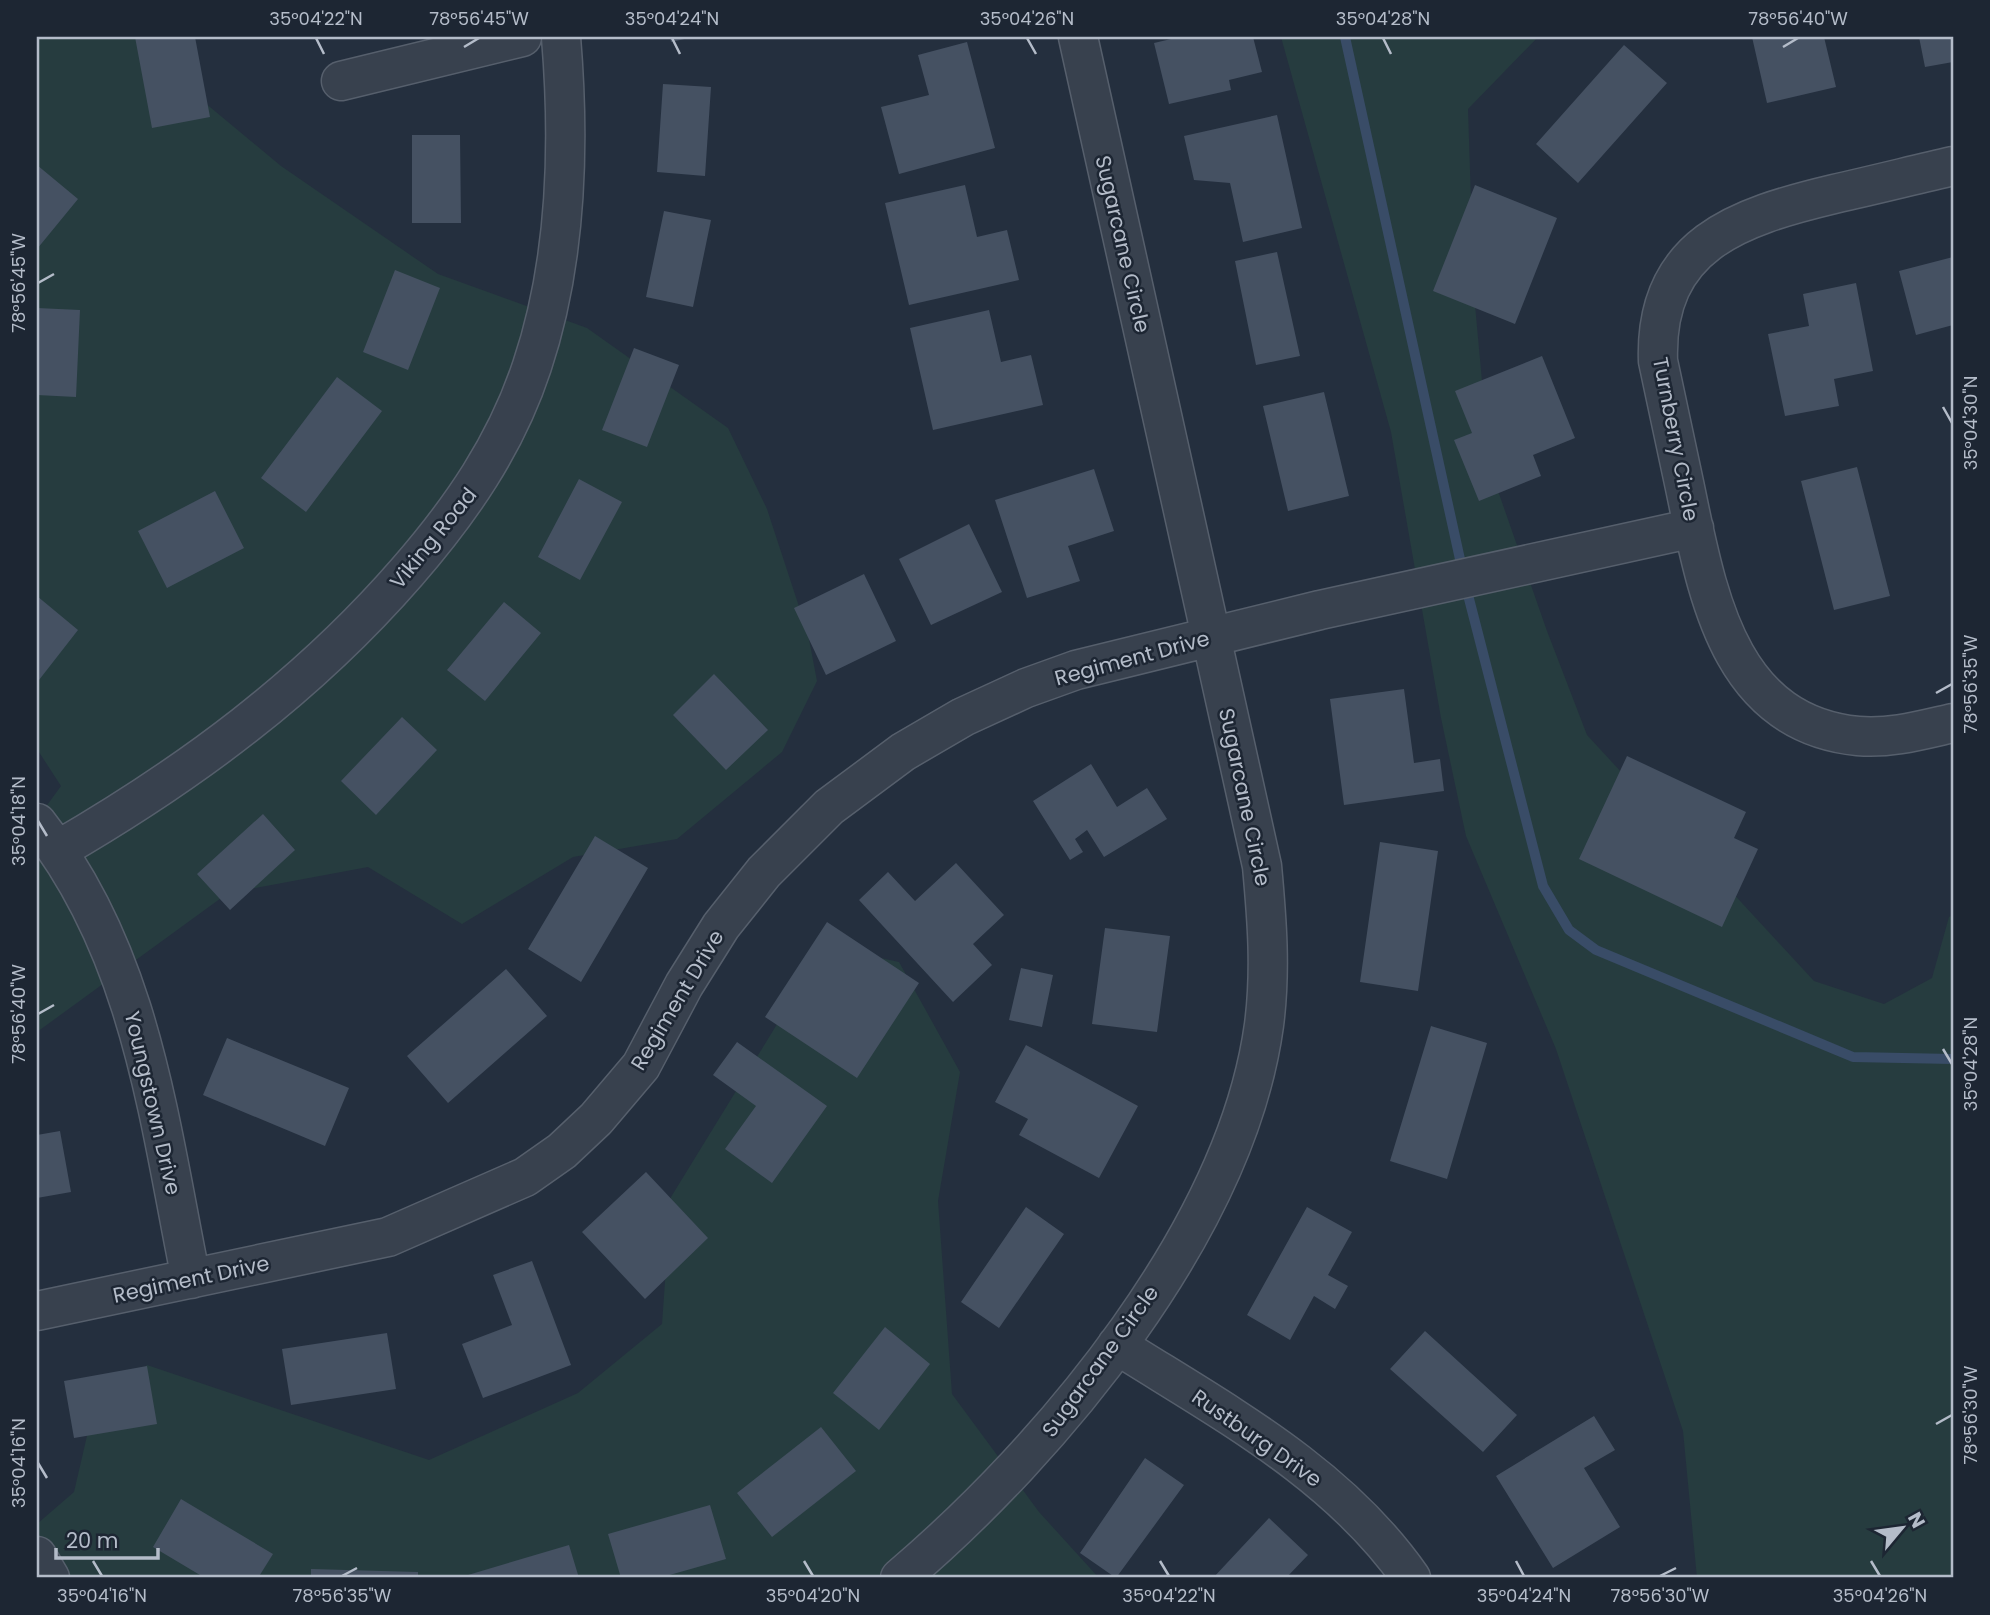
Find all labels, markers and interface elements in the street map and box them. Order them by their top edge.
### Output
text: 35°04'22"N [269,6,363,31]
text: 78°56'45"W [429,6,529,31]
text: 35°04'24"N [625,6,719,31]
text: 35°04'26"N [980,6,1074,31]
text: 35°04'28"N [1336,6,1430,31]
text: 78°56'40"W [1748,6,1848,31]
street label: Sugarcane Circle [1088,152,1158,336]
text: 78°56'45"W [6,233,31,333]
street label: Turnberry Circle [1646,354,1706,524]
text: 35°04'30"N [1958,376,1983,470]
street label: Viking Road [383,481,483,595]
street label: Regiment Drive [1051,623,1213,693]
text: 78°56'35"W [1958,634,1983,733]
street label: Sugarcane Circle [1212,705,1278,889]
text: 35°04'18"N [6,776,31,866]
street label: Regiment Drive [624,924,730,1076]
text: 78°56'40"W [6,964,31,1064]
street label: Youngstown Drive [118,1008,188,1198]
text: 35°04'28"N [1958,1017,1983,1111]
street label: Regiment Drive [110,1248,272,1310]
street label: Sugarcane Circle [1035,1279,1165,1443]
text: 78°56'30"W [1958,1365,1983,1464]
street label: Rustburg Drive [1186,1382,1328,1494]
text: 35°04'16"N [6,1418,31,1508]
north arrow [1868,1492,1938,1562]
text: N [1901,1507,1932,1533]
scale bar [56,1517,158,1561]
text: 20 m [66,1526,119,1555]
text: 35°04'16"N [57,1583,147,1608]
text: 78°56'35"W [293,1583,392,1608]
text: 35°04'20"N [766,1583,860,1608]
text: 35°04'22"N [1122,1583,1216,1608]
text: 35°04'24"N [1477,1583,1571,1608]
text: 78°56'30"W [1611,1583,1710,1608]
text: 35°04'26"N [1833,1583,1927,1608]

